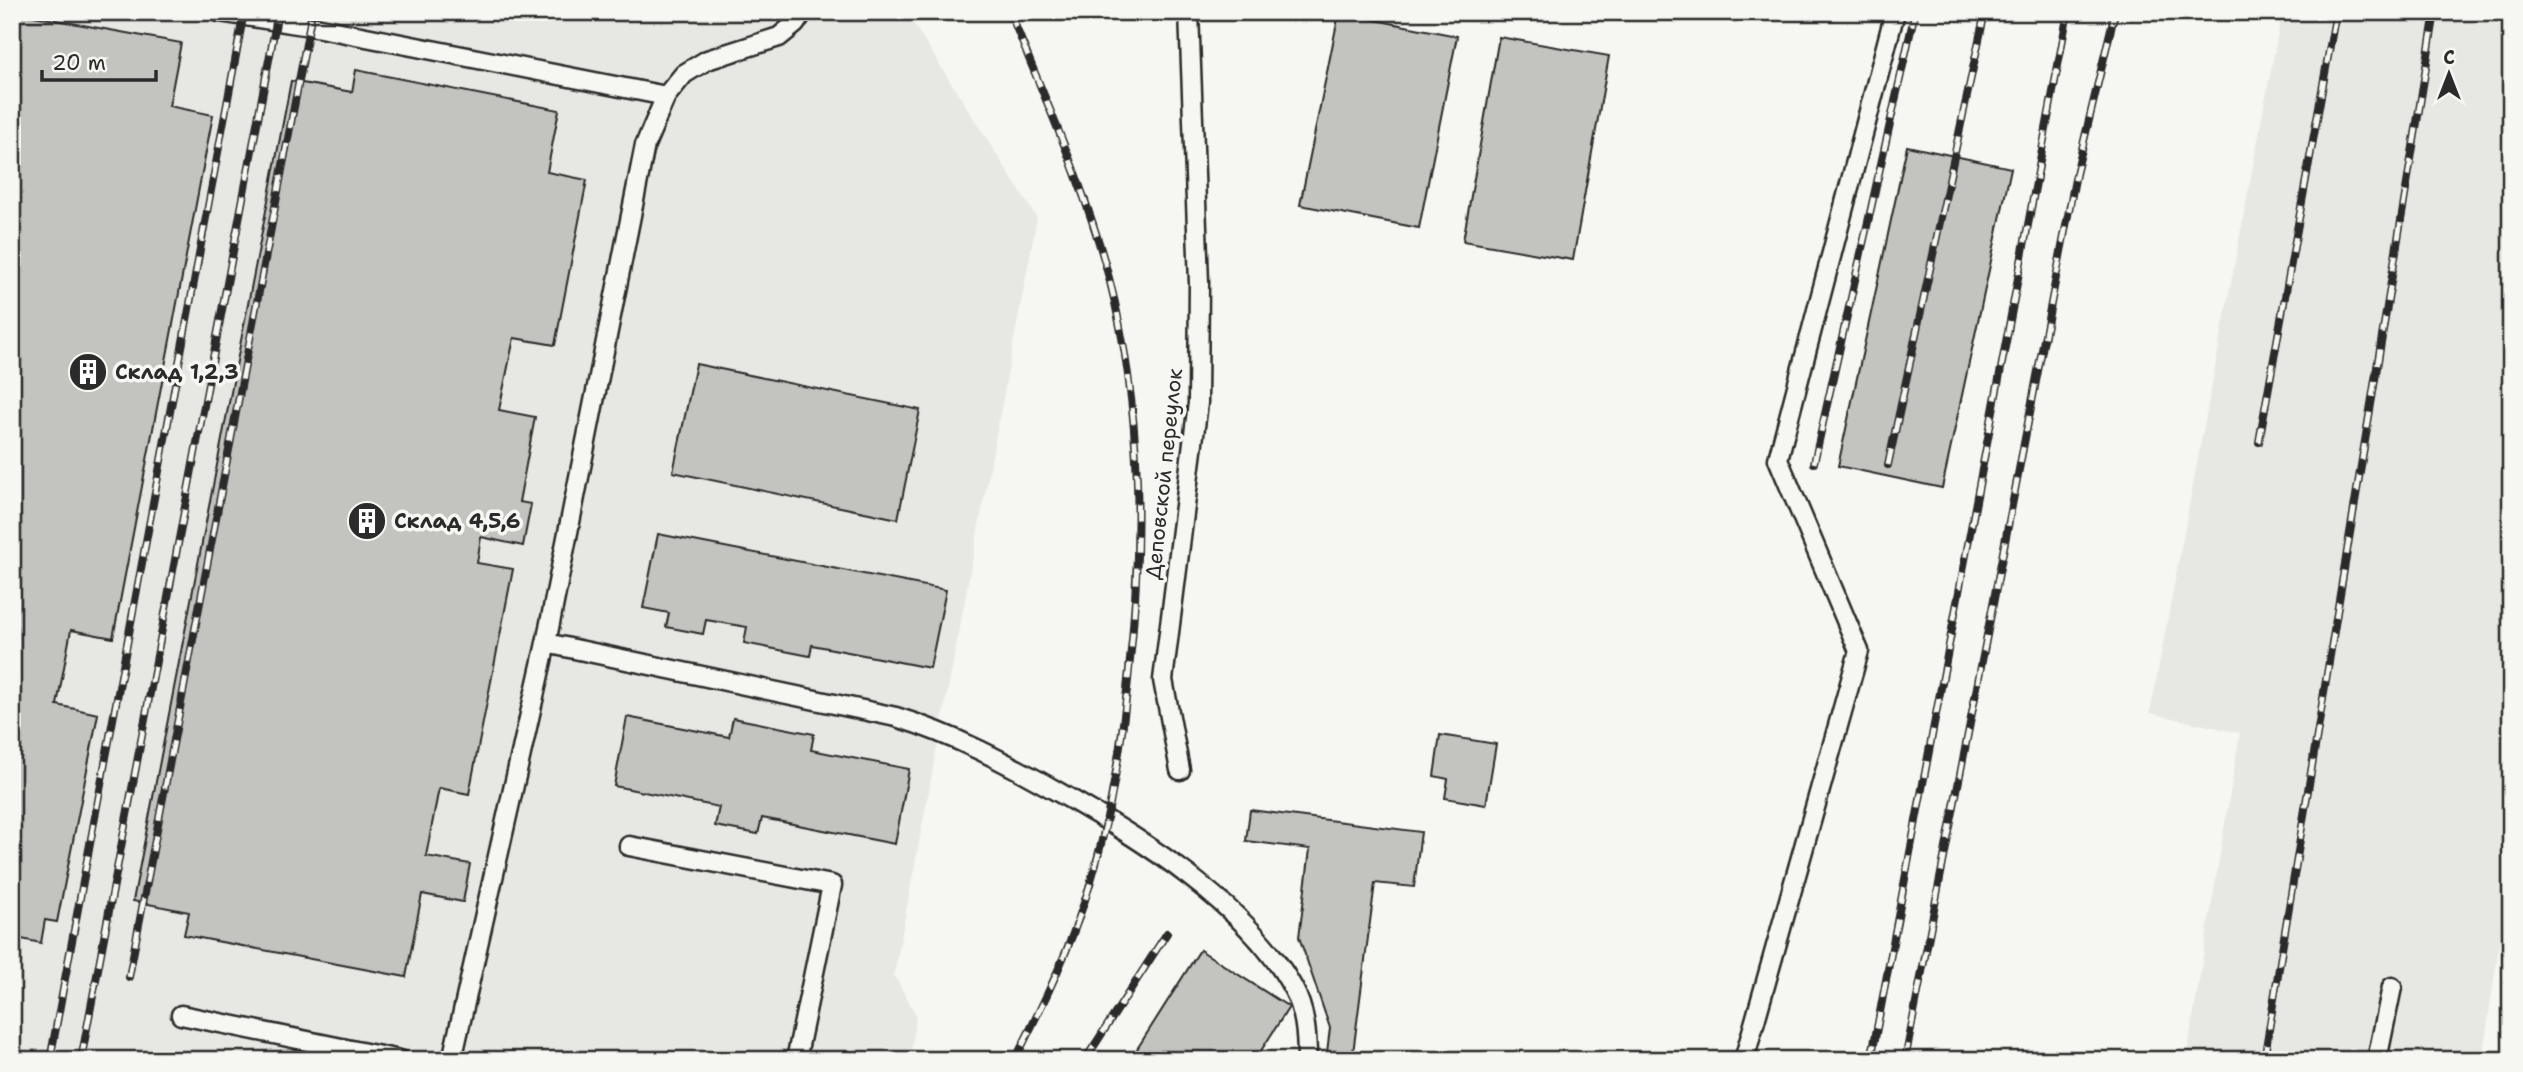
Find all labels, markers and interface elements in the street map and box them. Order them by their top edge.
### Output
scale bar [42,38,156,82]
north arrow [2414,38,2484,108]
text: С [2443,45,2455,70]
text: 20 m [52,49,106,77]
building icon: Склад 1,2,3 [67,351,109,393]
place label: Склад 1,2,3 [115,358,239,386]
street label: Деповской переулок [1139,367,1189,581]
building icon: Склад 4,5,6 [346,500,388,542]
place label: Склад 4,5,6 [394,507,521,535]

